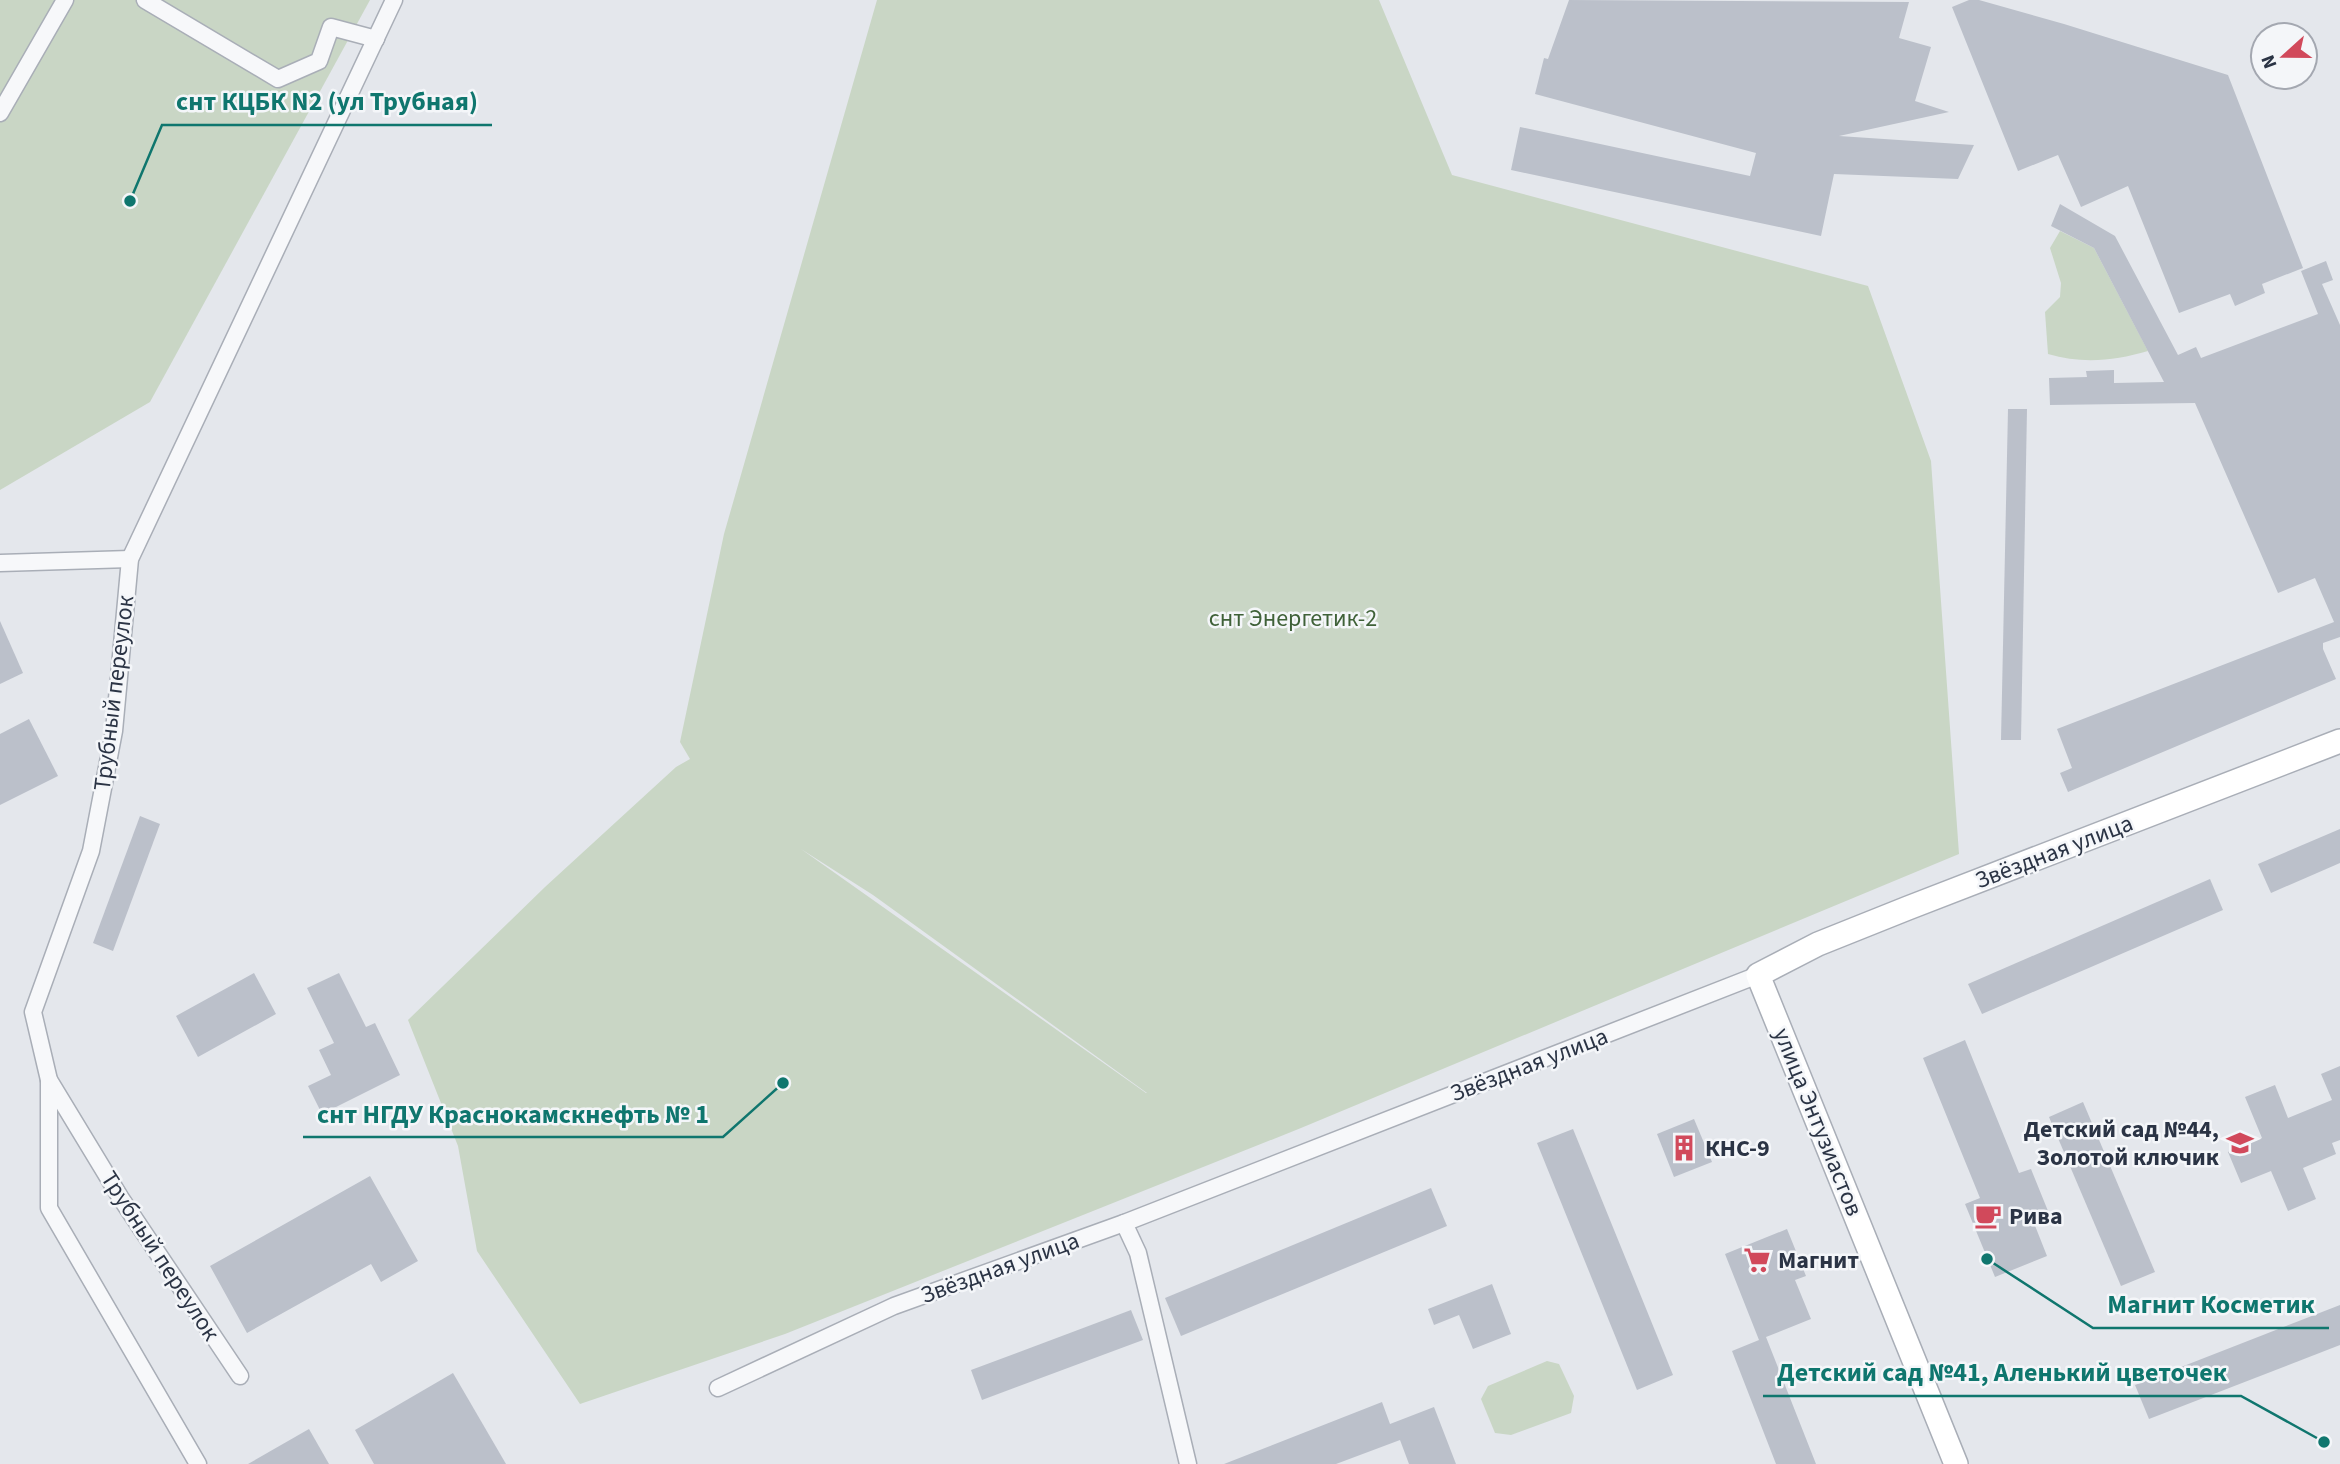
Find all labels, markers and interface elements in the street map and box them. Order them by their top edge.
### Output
north arrow [2249,21,2319,91]
text: N [2255,51,2284,72]
callout: снт КЦБК N2 (ул Трубная) [162,78,492,125]
text: снт КЦБК N2 (ул Трубная) [176,83,478,120]
street label: Трубный переулок [85,593,143,793]
park label: снт Энергетик-2 [1209,601,1377,636]
street label: Звёздная улица [1970,806,2138,898]
street label: Звёздная улица [1445,1019,1613,1111]
street label: улица Энтузиастов [1764,1023,1872,1221]
callout: снт НГДУ Краснокамскнефть № 1 [303,1090,723,1137]
text: снт НГДУ Краснокамскнефть № 1 [317,1096,709,1133]
place label: Детский сад №44, Золотой ключик [2024,1112,2220,1175]
school or university icon: Детский сад №44, Золотой ключик [2225,1128,2255,1158]
place label: КНС-9 [1705,1131,1770,1166]
building icon: КНС-9 [1669,1133,1699,1163]
street label: Трубный переулок [92,1164,228,1348]
place label: Рива [2009,1199,2063,1234]
cafe icon: Рива [1973,1201,2003,1231]
street label: Звёздная улица [916,1223,1084,1313]
place label: Магнит [1778,1243,1859,1278]
supermarket icon: Магнит [1742,1245,1772,1275]
callout: Магнит Косметик [2093,1281,2329,1328]
text: Магнит Косметик [2107,1286,2316,1323]
callout: Детский сад №41, Аленький цветочек [1763,1349,2241,1396]
text: Детский сад №41, Аленький цветочек [1777,1354,2228,1391]

